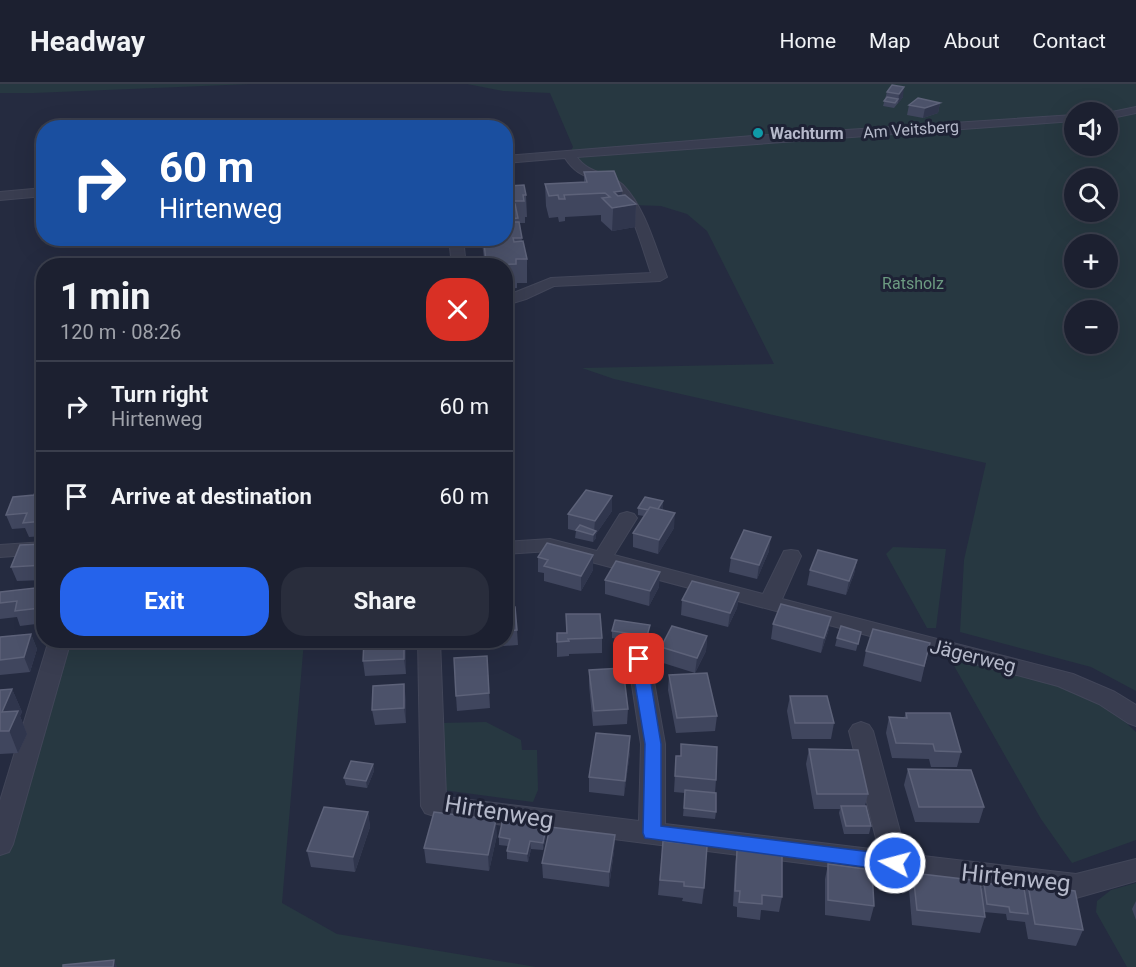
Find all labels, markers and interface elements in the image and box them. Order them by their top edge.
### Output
text: Headway [30,25,145,58]
text: Home [780,29,836,53]
text: Map [869,29,911,53]
text: About [944,29,1000,53]
text: Contact [1033,29,1106,53]
map controls [1064,102,1118,354]
button: sound [1064,102,1118,156]
street label: Am Veitsberg [863,117,960,142]
place label: Wachturm [770,124,844,143]
marker: Wachturm [751,126,765,140]
text: 60 m [159,143,254,192]
icon: right [60,144,138,222]
button: search [1064,168,1118,222]
text: Hirtenweg [159,193,282,225]
button: + [1064,234,1118,288]
park label: Ratsholz [882,274,944,293]
text: 1 min [60,276,151,318]
button: close [426,278,489,341]
button: − [1064,300,1118,354]
text: 120 m · 08:26 [60,320,181,344]
text: Turn right [111,382,208,407]
icon: right [60,390,93,423]
text: 60 m [440,394,489,419]
text: Hirtenweg [111,407,202,431]
icon: arrive [60,480,93,513]
text: Arrive at destination [111,484,312,509]
text: 60 m [440,484,489,509]
button: Exit [60,567,269,636]
button: Share [281,567,489,636]
pin [613,633,664,684]
street label: Jägerweg [928,634,1018,678]
icon: arrive [622,642,655,675]
street label: Hirtenweg [443,790,555,834]
position arrow [863,831,927,895]
street label: Hirtenweg [960,858,1072,898]

